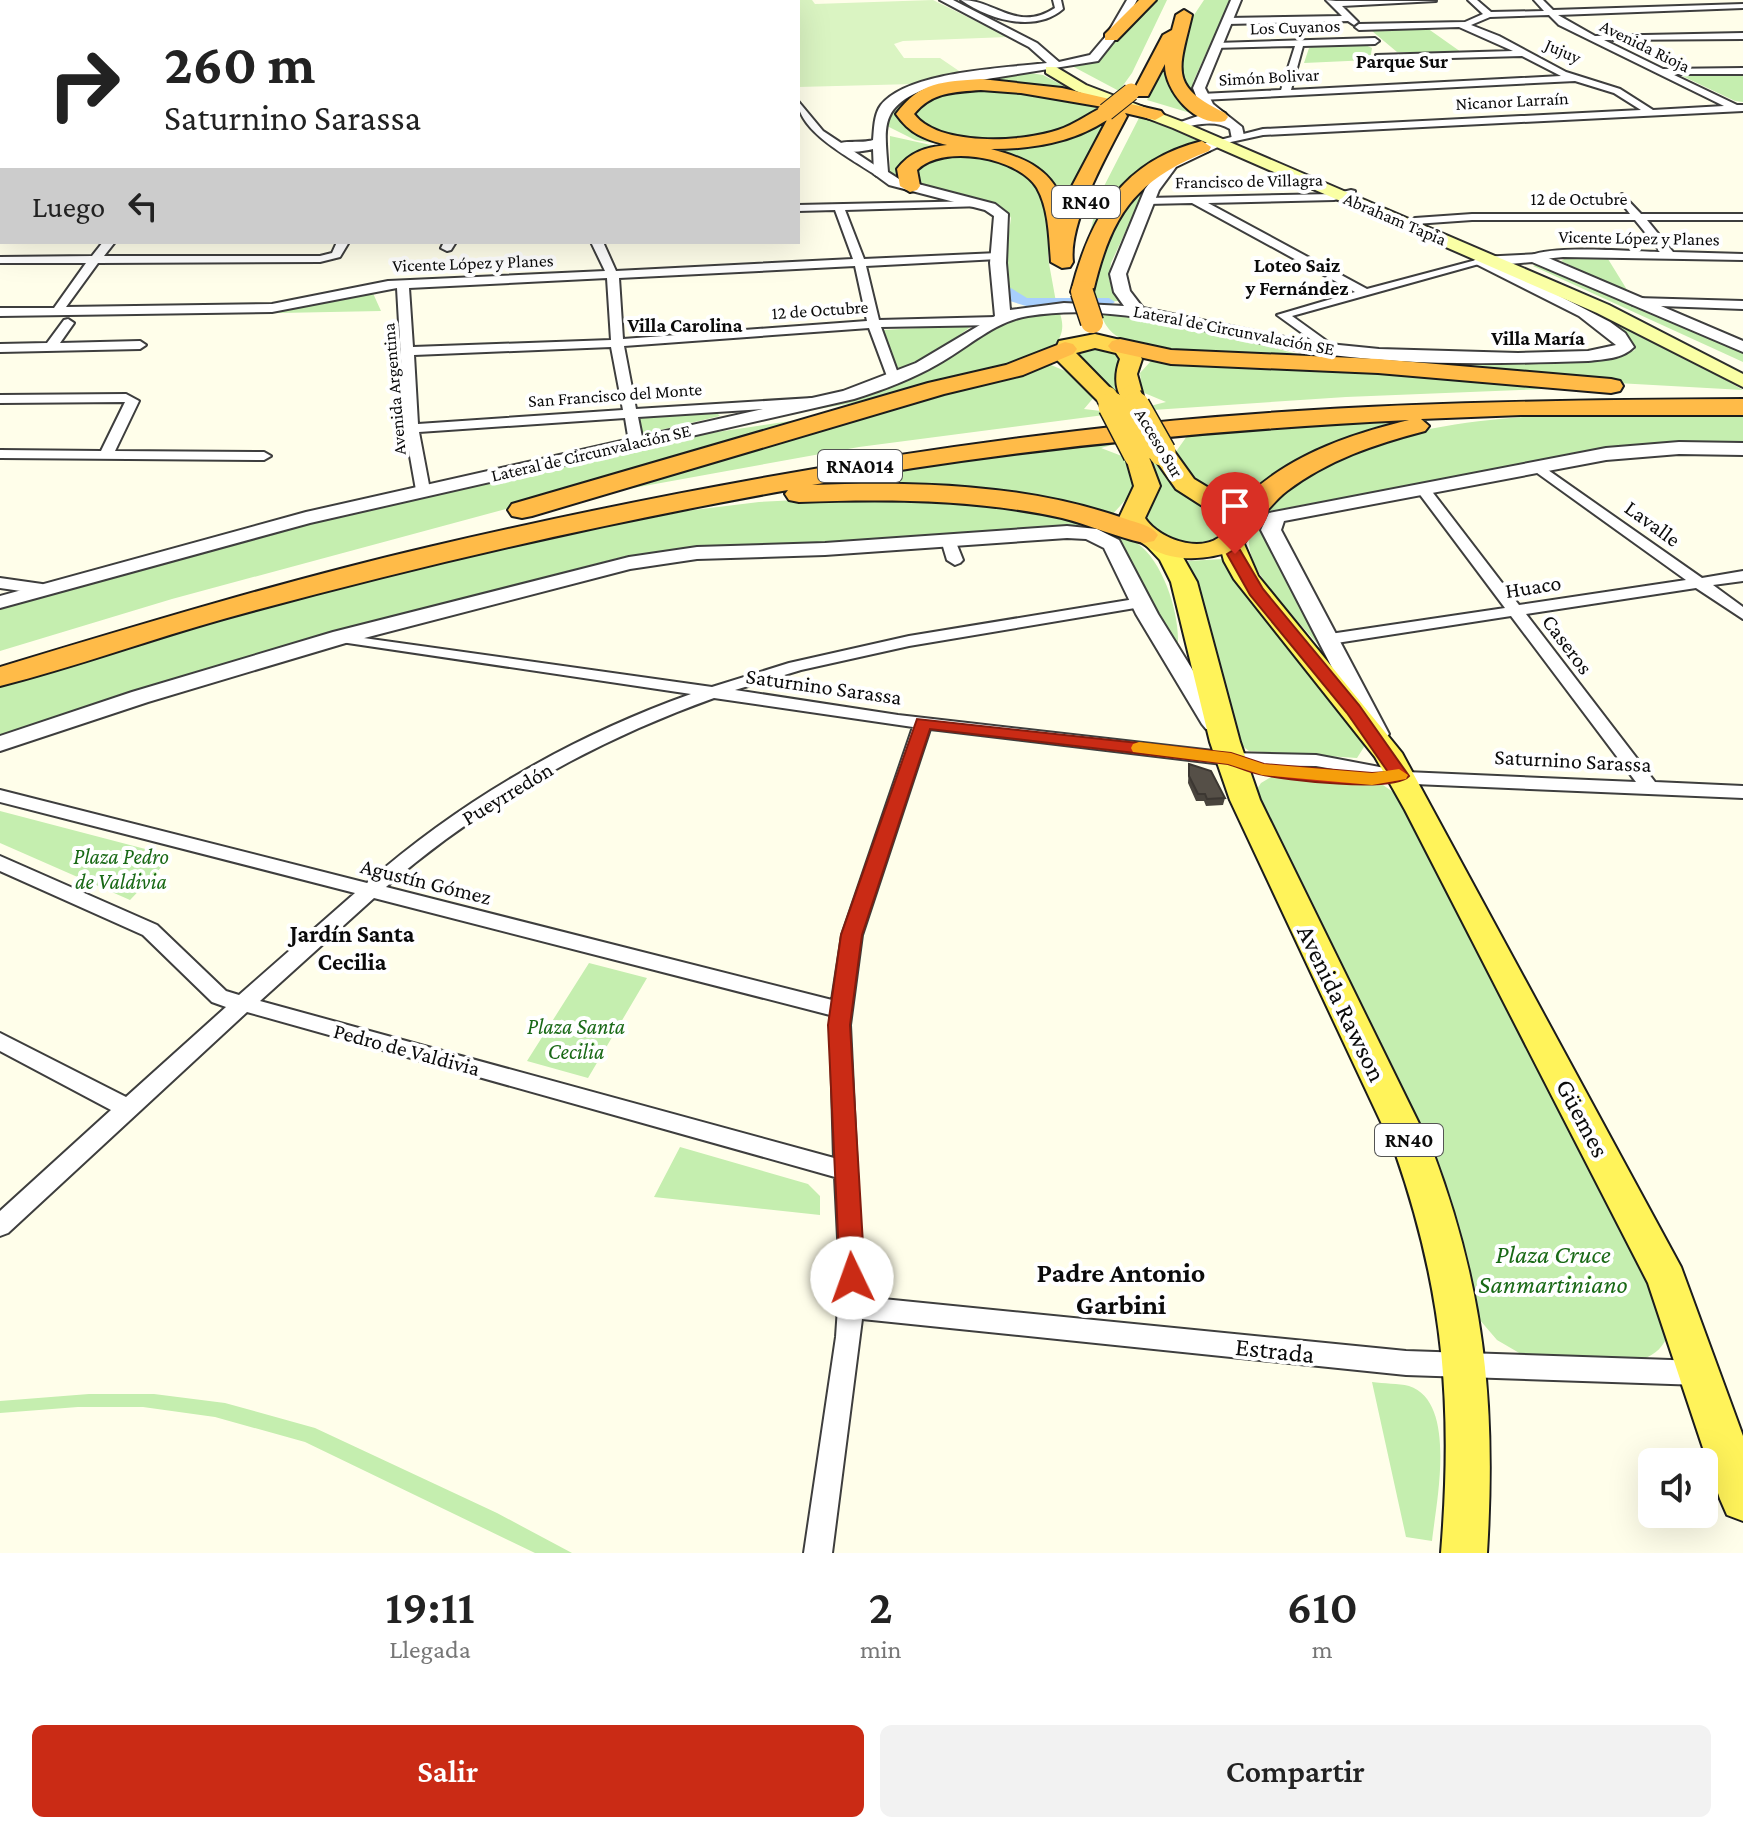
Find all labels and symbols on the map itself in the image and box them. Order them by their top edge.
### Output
street label: Los Cuyanos [1249,15,1341,39]
street label: Avenida Rioja [1596,16,1693,77]
street label: Jujuy [1540,33,1585,69]
district label: Parque Sur [1356,50,1448,72]
street label: Simón Bolivar [1218,64,1320,90]
street label: Nicanor Larraín [1455,88,1569,114]
street label: Francisco de Villagra [1175,170,1323,192]
road number: RN40 [1052,186,1120,218]
street label: Abraham Tapia [1341,188,1449,250]
street label: 12 de Octubre [1531,189,1628,209]
street label: Vicente López y Planes [1558,227,1720,249]
street label: Vicente López y Planes [392,250,554,276]
district label: Loteo Saiz y Fernández [1245,254,1348,299]
street label: 12 de Octubre [771,297,869,323]
street label: Lateral de Circunvalación SE [1132,301,1336,359]
district label: Villa Carolina [626,314,743,336]
street label: Avenida Argentina [378,322,410,456]
district label: Villa María [1490,327,1585,349]
street label: San Francisco del Monte [527,379,703,411]
street label: Acceso Sur [1131,405,1188,482]
street label: Lateral de Circunvalación SE [489,420,693,486]
road number: RNA014 [818,450,902,482]
pin [1201,472,1269,554]
street label: Lavalle [1620,495,1685,552]
street label: Huaco [1503,570,1563,603]
street label: Caseros [1537,610,1598,679]
street label: Saturnino Sarassa [744,663,903,710]
street label: Saturnino Sarassa [1494,744,1652,777]
street label: Pueyrredón [457,756,557,830]
park label: Plaza Pedro de Valdivia [73,844,169,894]
street label: Agustín Gómez [358,853,494,910]
district label: Jardín Santa Cecilia [287,920,415,975]
street label: Avenida Rawson [1291,920,1392,1086]
park label: Plaza Santa Cecilia [527,1014,625,1064]
street label: Pedro de Valdivia [331,1018,483,1081]
street label: Güemes [1550,1074,1615,1162]
road number: RN40 [1375,1124,1443,1156]
position arrow [810,1236,894,1320]
park label: Plaza Cruce Sanmartiniano [1478,1240,1628,1299]
district label: Padre Antonio Garbini [1037,1257,1205,1320]
street label: Estrada [1234,1332,1316,1369]

